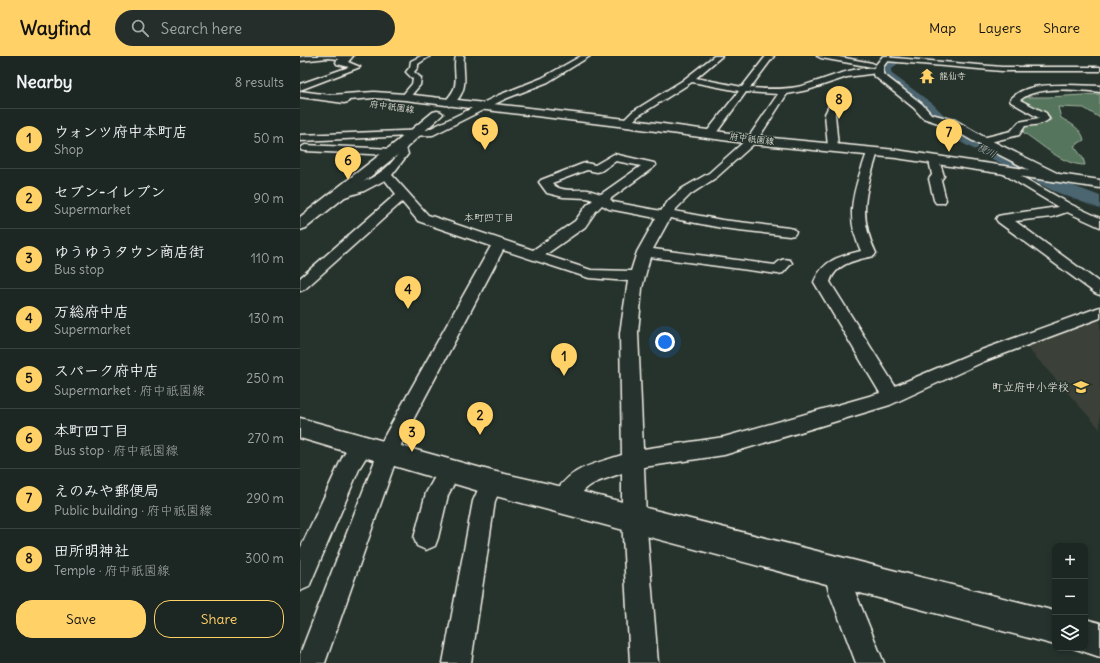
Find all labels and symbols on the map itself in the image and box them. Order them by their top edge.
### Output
temple icon: 龍仙寺 [918,67,936,85]
place label: 龍仙寺 [939,70,966,81]
pin: 8 [826,86,852,119]
street label: 府中祇園線 [369,98,415,115]
pin: 5 [472,117,498,150]
pin: 7 [936,119,962,152]
street label: 府中祇園線 [729,130,775,147]
water label: 榎川 [975,140,999,161]
pin: 6 [335,147,361,180]
district label: 本町四丁目 [464,211,514,224]
pin: 4 [395,276,421,309]
your location [655,332,675,352]
pin: 1 [551,343,577,376]
school or university icon: 町立府中小学校 [1072,378,1090,396]
place label: 町立府中小学校 [992,380,1069,394]
pin: 2 [467,402,493,435]
pin: 3 [399,419,425,452]

